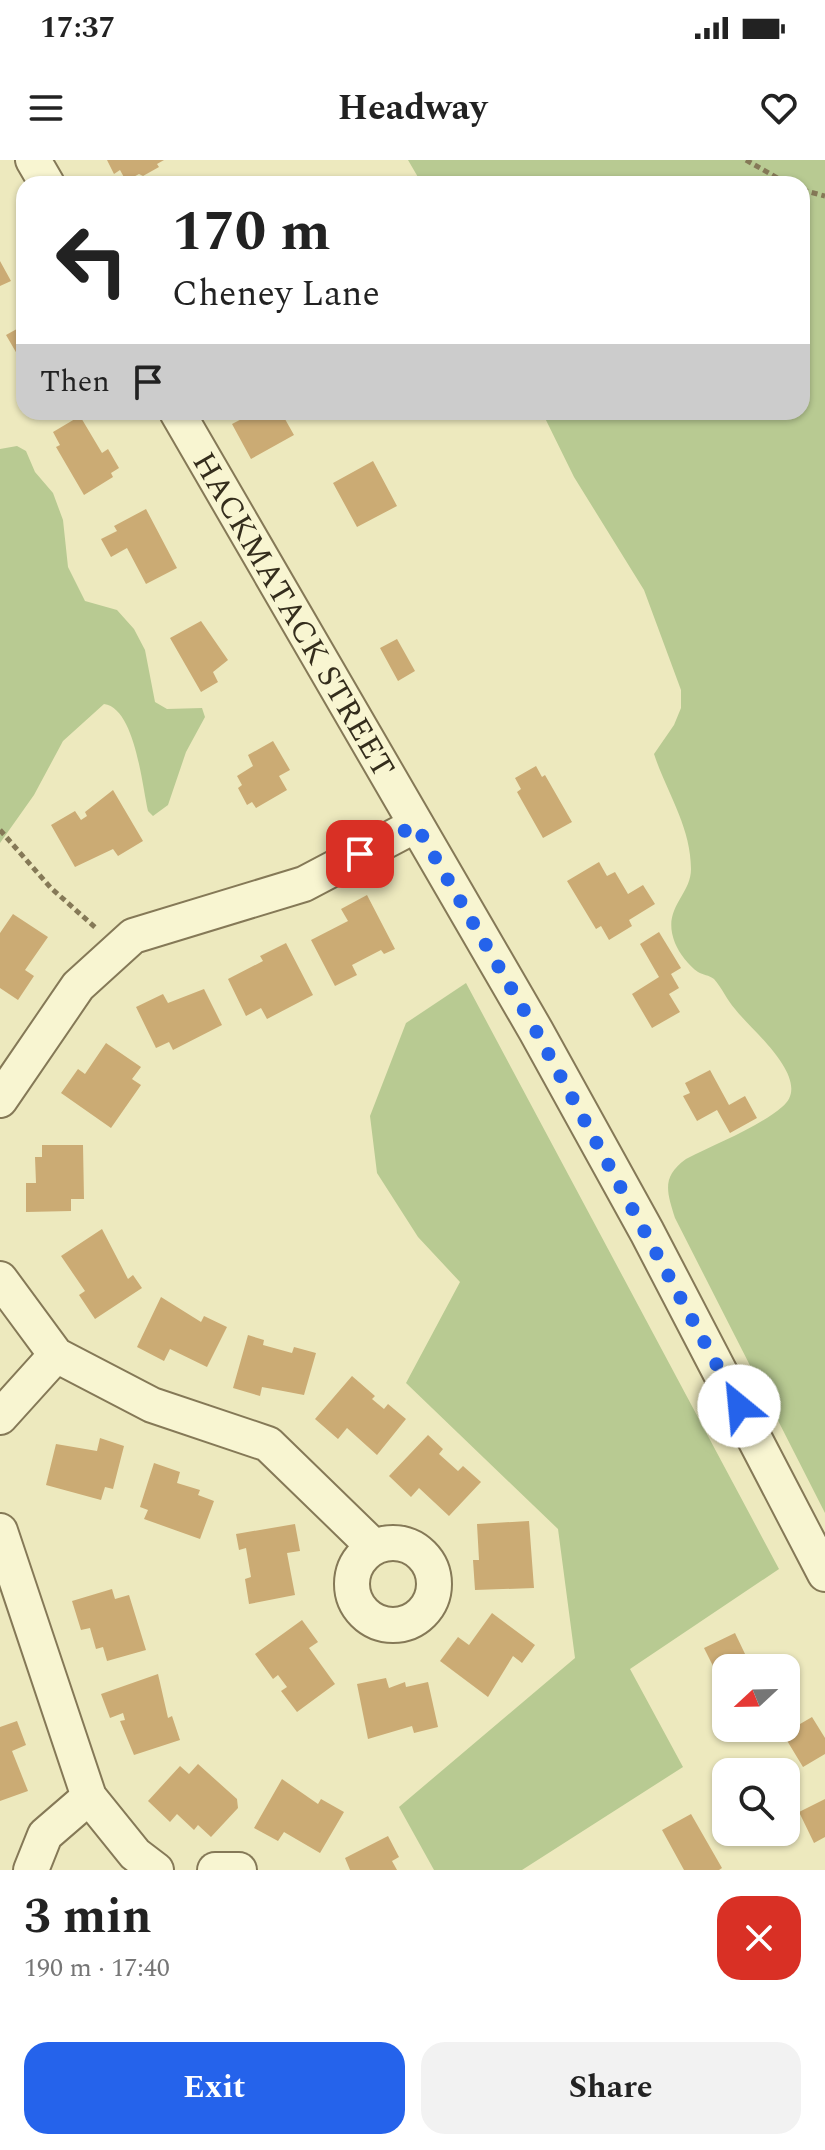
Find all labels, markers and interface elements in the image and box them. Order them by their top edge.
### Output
text: 17:37 [40,5,115,51]
text: Headway [338,81,487,136]
icon: menu [24,86,68,130]
icon: heart [757,86,801,130]
text: 170 m [172,190,331,275]
icon: left [40,208,144,312]
text: Cheney Lane [172,267,380,322]
text: Then [40,359,110,405]
icon: arrive [126,360,170,404]
street label: HACKMATACK STREET [179,443,407,787]
pin [326,820,394,888]
icon: arrive [338,832,382,876]
position arrow [697,1364,781,1448]
north arrow [712,1654,800,1742]
map controls [712,1654,800,1846]
button: search [712,1758,800,1846]
text: 3 min [24,1881,152,1954]
button: close [717,1896,801,1980]
text: 190 m · 17:40 [24,1948,170,1988]
button: Exit [24,2042,405,2134]
button: Share [421,2042,801,2134]

